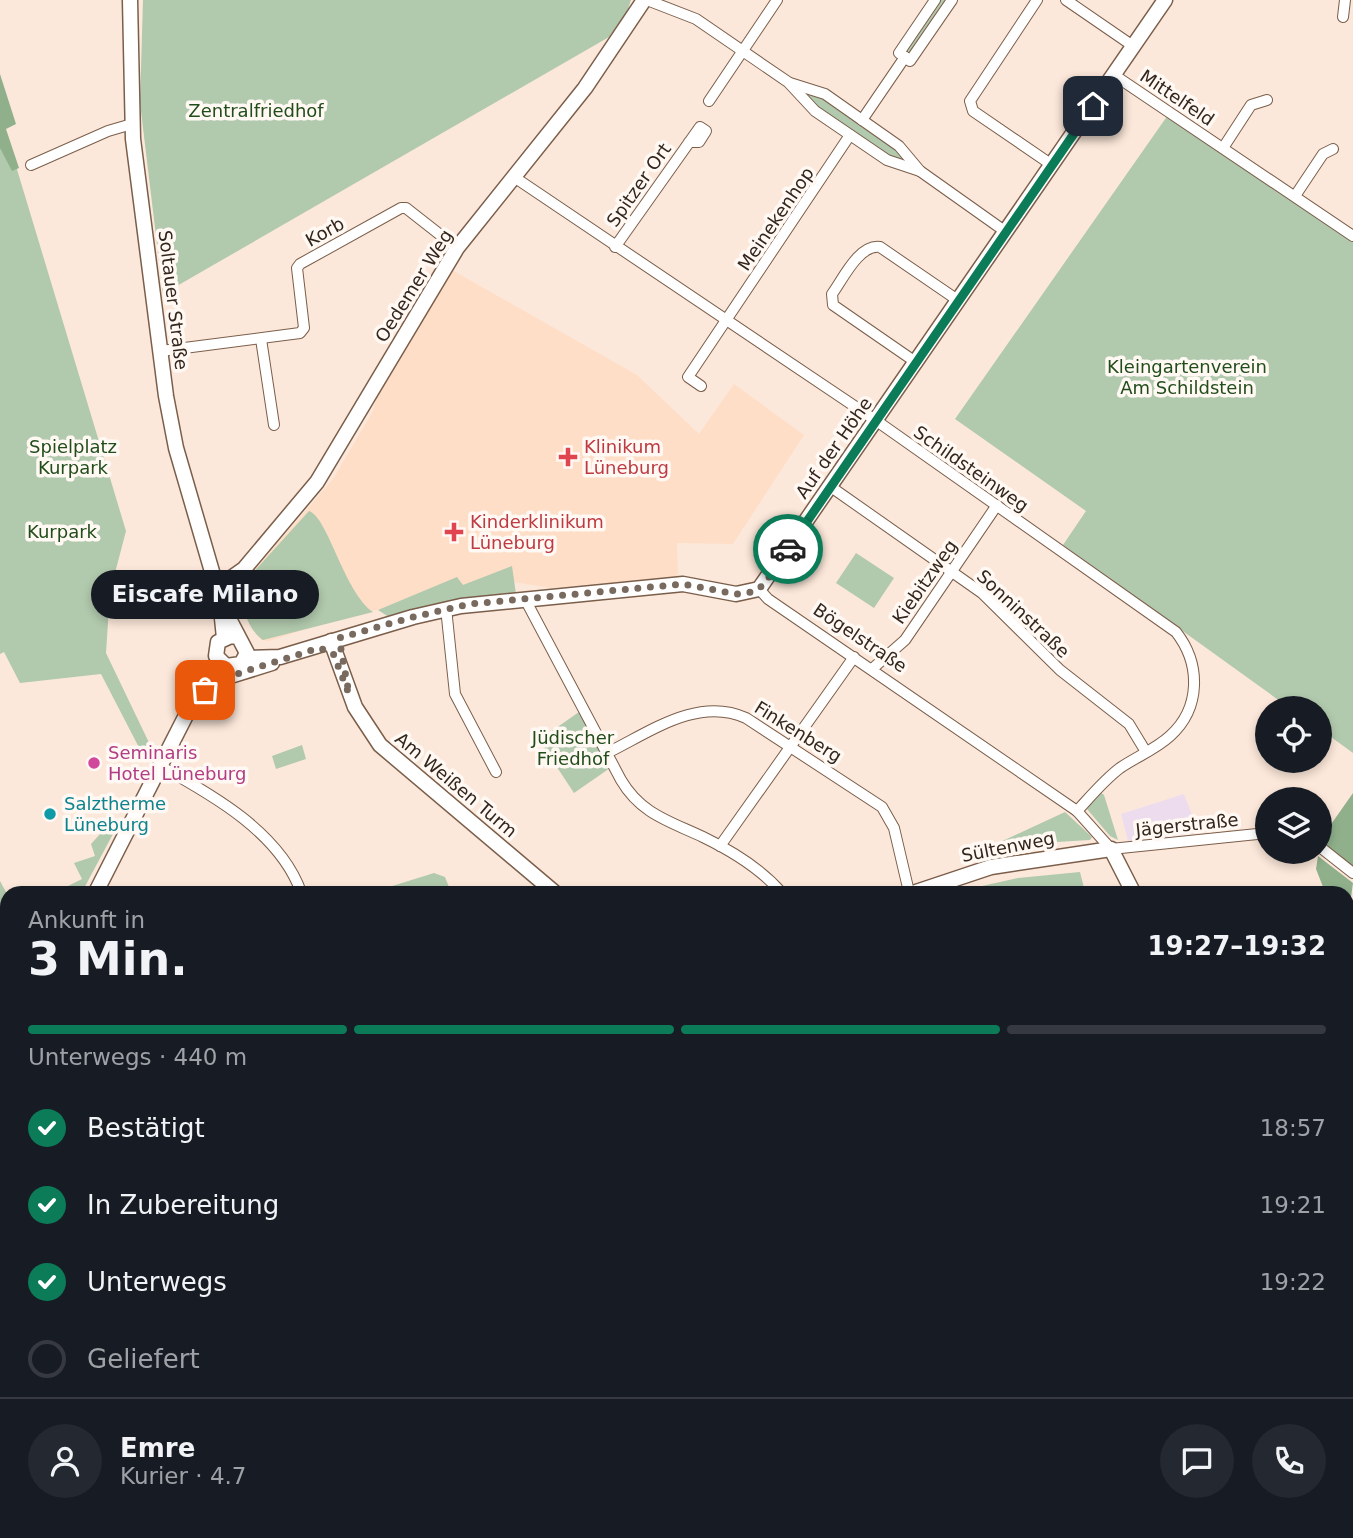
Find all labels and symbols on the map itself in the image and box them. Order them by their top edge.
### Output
street label: Mittelfeld [1136,65,1218,130]
pin [1063,76,1123,136]
park label: Zentralfriedhof [188,100,324,121]
street label: Spitzer Ort [602,139,675,231]
street label: Meinekenhop [733,163,818,274]
street label: Korb [302,213,348,251]
street label: Oedemer Weg [371,226,457,346]
street label: Soltauer Straße [155,229,192,371]
park label: Kleingartenverein Am Schildstein [1107,356,1267,398]
street label: Auf der Höhe [791,393,876,502]
street label: Schildsteinweg [910,421,1033,516]
park label: Spielplatz Kurpark [29,436,117,478]
place label: Klinikum Lüneburg [584,436,669,478]
marker: Klinikum Lüneburg [558,447,578,467]
place label: Kinderklinikum Lüneburg [470,511,604,553]
courier [753,514,823,584]
park label: Kurpark [27,521,98,542]
marker: Kinderklinikum Lüneburg [444,522,464,542]
street label: Kiebitzweg [888,536,961,628]
street label: Sonninstraße [973,565,1074,662]
callout: Eiscafe Milano [91,571,319,620]
street label: Bögelstraße [810,599,911,677]
pin [175,660,235,720]
street label: Finkenberg [751,697,846,767]
park label: Jüdischer Friedhof [531,727,615,769]
street label: Am Weißen Turm [391,728,521,842]
place label: Seminaris Hotel Lüneburg [108,742,246,784]
marker: Seminaris Hotel Lüneburg [86,755,102,771]
place label: Salztherme Lüneburg [64,793,166,835]
marker: Salztherme Lüneburg [42,806,58,822]
street label: Jägerstraße [1133,809,1240,840]
street label: Sültenweg [959,827,1056,866]

